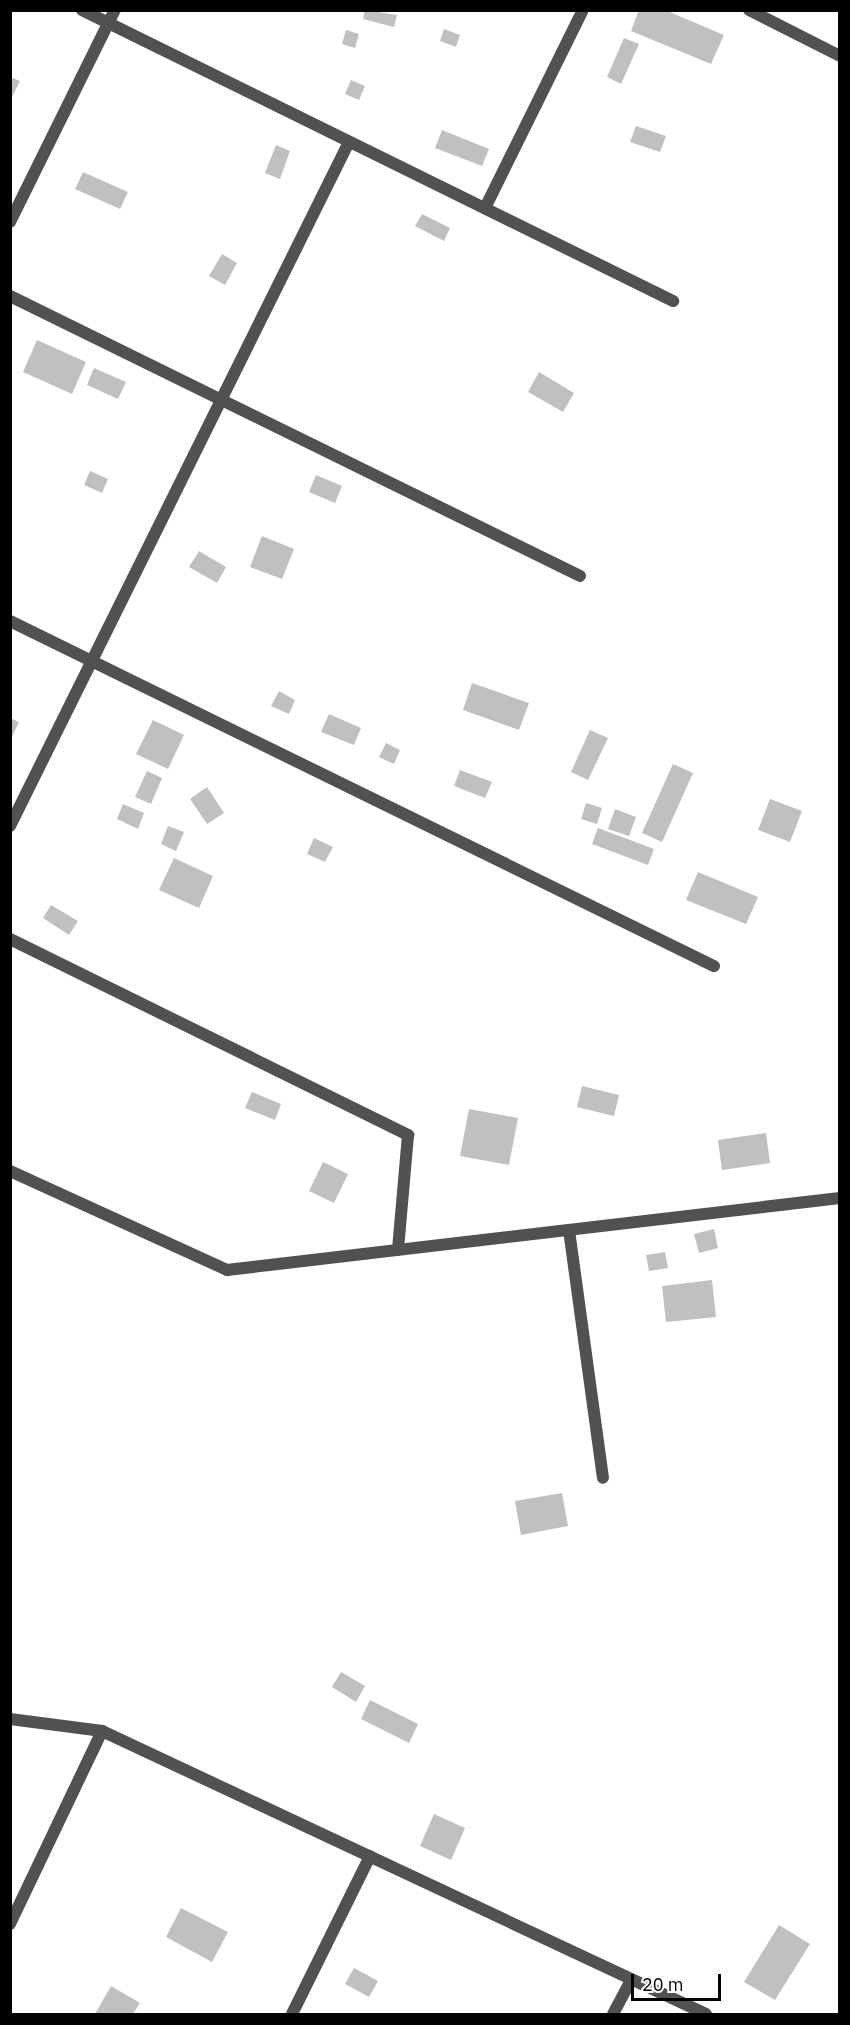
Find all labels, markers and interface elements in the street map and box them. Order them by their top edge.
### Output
scale bar [634,1962,724,2000]
text: 20 m [642,1973,684,1996]

